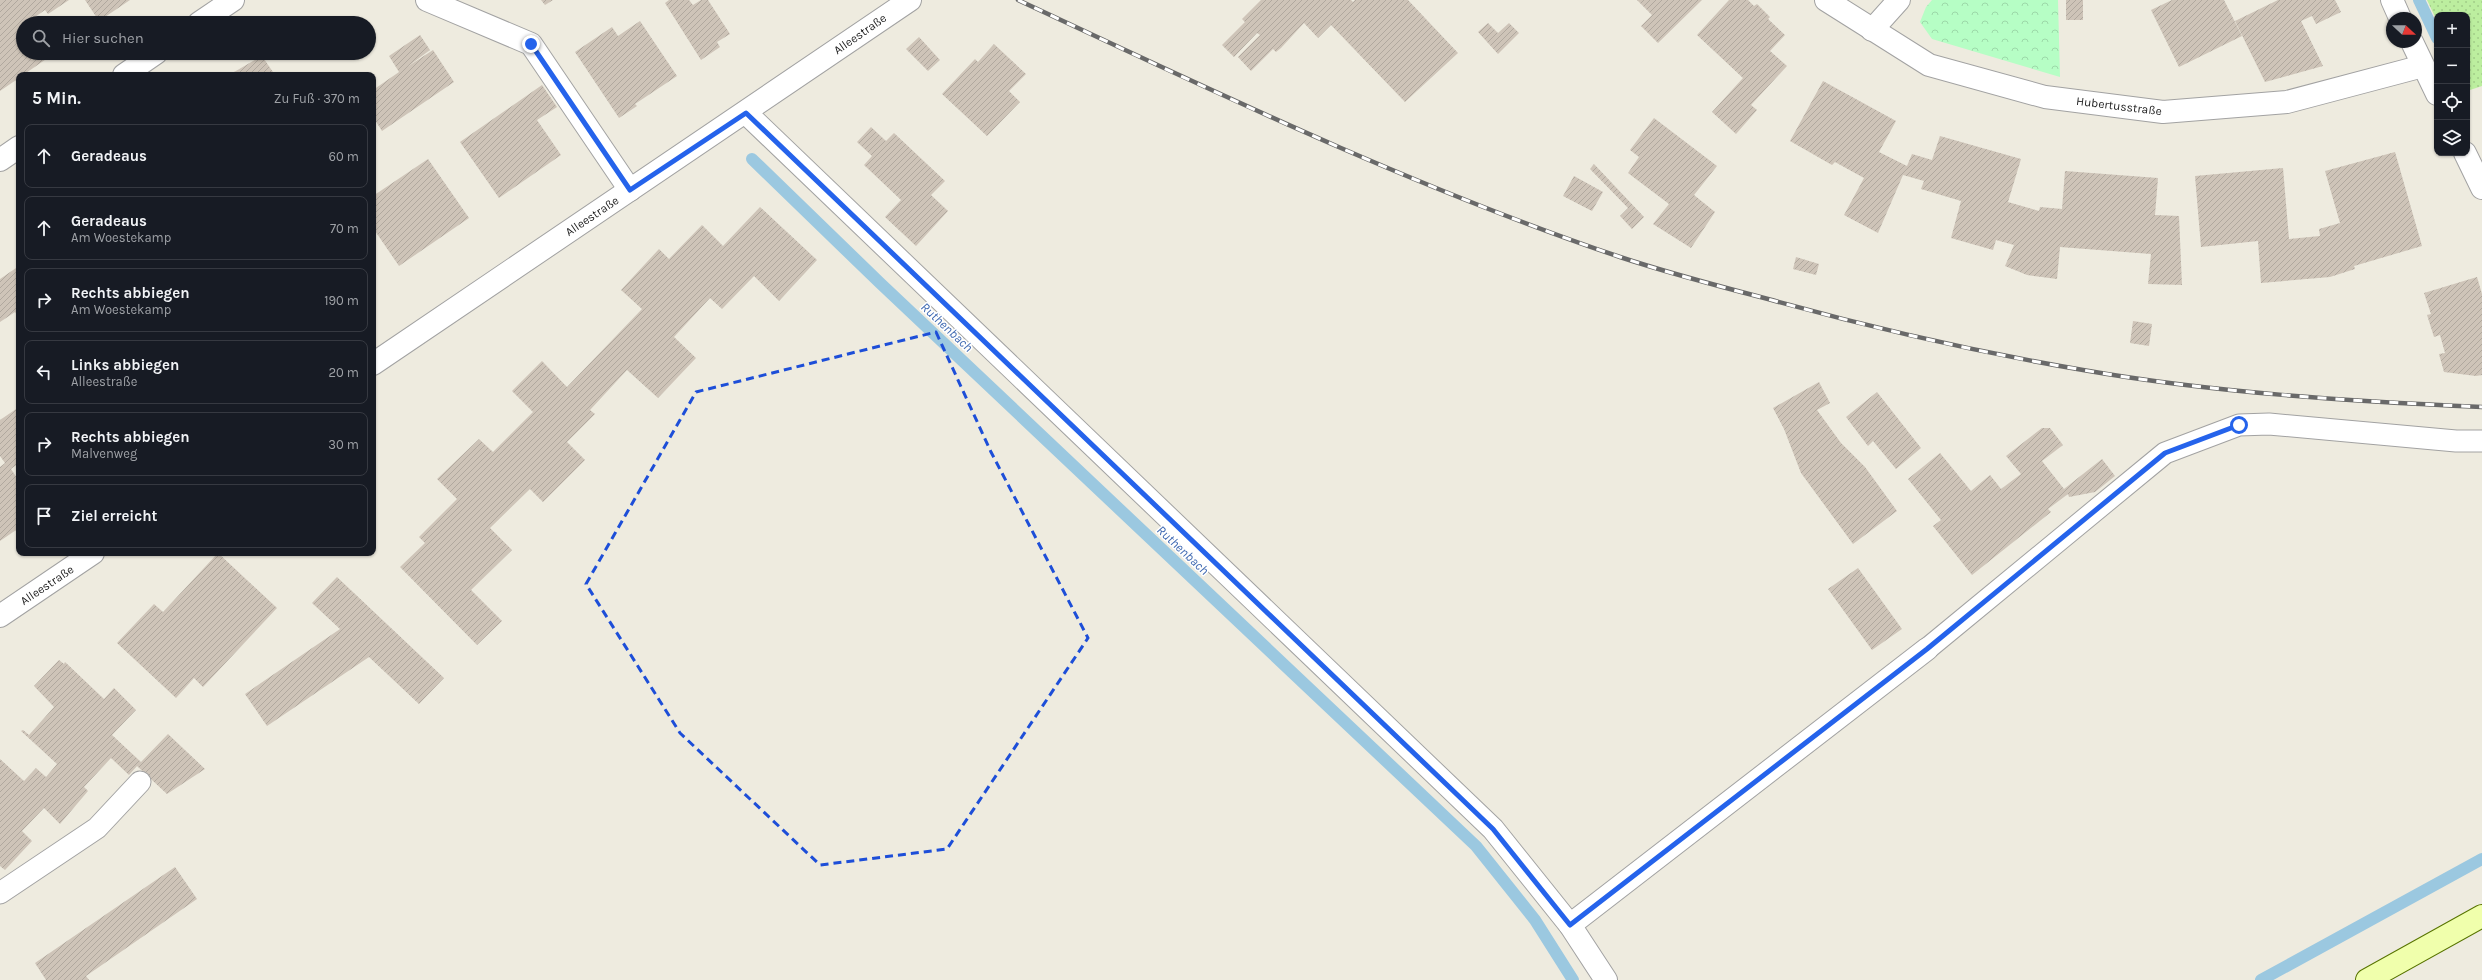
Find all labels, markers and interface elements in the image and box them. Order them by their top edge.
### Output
street label: Alleestraße [831,11,889,57]
north arrow [2386,12,2422,48]
map controls [2434,12,2470,156]
button: + [2434,12,2470,48]
search box [16,16,376,60]
icon: search [30,27,52,49]
text: Hier suchen [62,29,144,47]
route end [522,35,540,53]
button: − [2434,48,2470,84]
button: locate [2434,84,2470,120]
text: 5 Min. [32,88,81,108]
text: Zu Fuß · 370 m [274,91,360,106]
street label: Hubertusstraße [2075,94,2163,118]
button: layers [2434,120,2470,156]
icon: ahead [33,145,55,167]
text: Geradeaus [71,147,147,165]
text: 60 m [329,149,359,164]
street label: Alleestraße [563,193,621,239]
text: Geradeaus [71,212,147,230]
icon: ahead [33,217,55,239]
text: 70 m [330,221,359,236]
text: Am Woestekamp [71,230,171,245]
text: Rechts abbiegen [71,284,190,302]
icon: right [33,289,55,311]
text: 190 m [324,293,359,308]
water label: Ruthenbach [918,299,976,355]
text: Am Woestekamp [71,302,171,317]
text: Links abbiegen [71,356,179,374]
icon: left [33,361,55,383]
text: 20 m [329,365,359,380]
text: Alleestraße [71,374,137,389]
route start [2230,416,2248,434]
text: Rechts abbiegen [71,428,190,446]
icon: right [33,433,55,455]
text: 30 m [328,437,359,452]
text: Malvenweg [71,446,137,461]
icon: arrive [33,505,55,527]
text: Ziel erreicht [71,507,157,525]
water label: Ruthenbach [1154,522,1212,578]
street label: Alleestraße [18,562,76,608]

